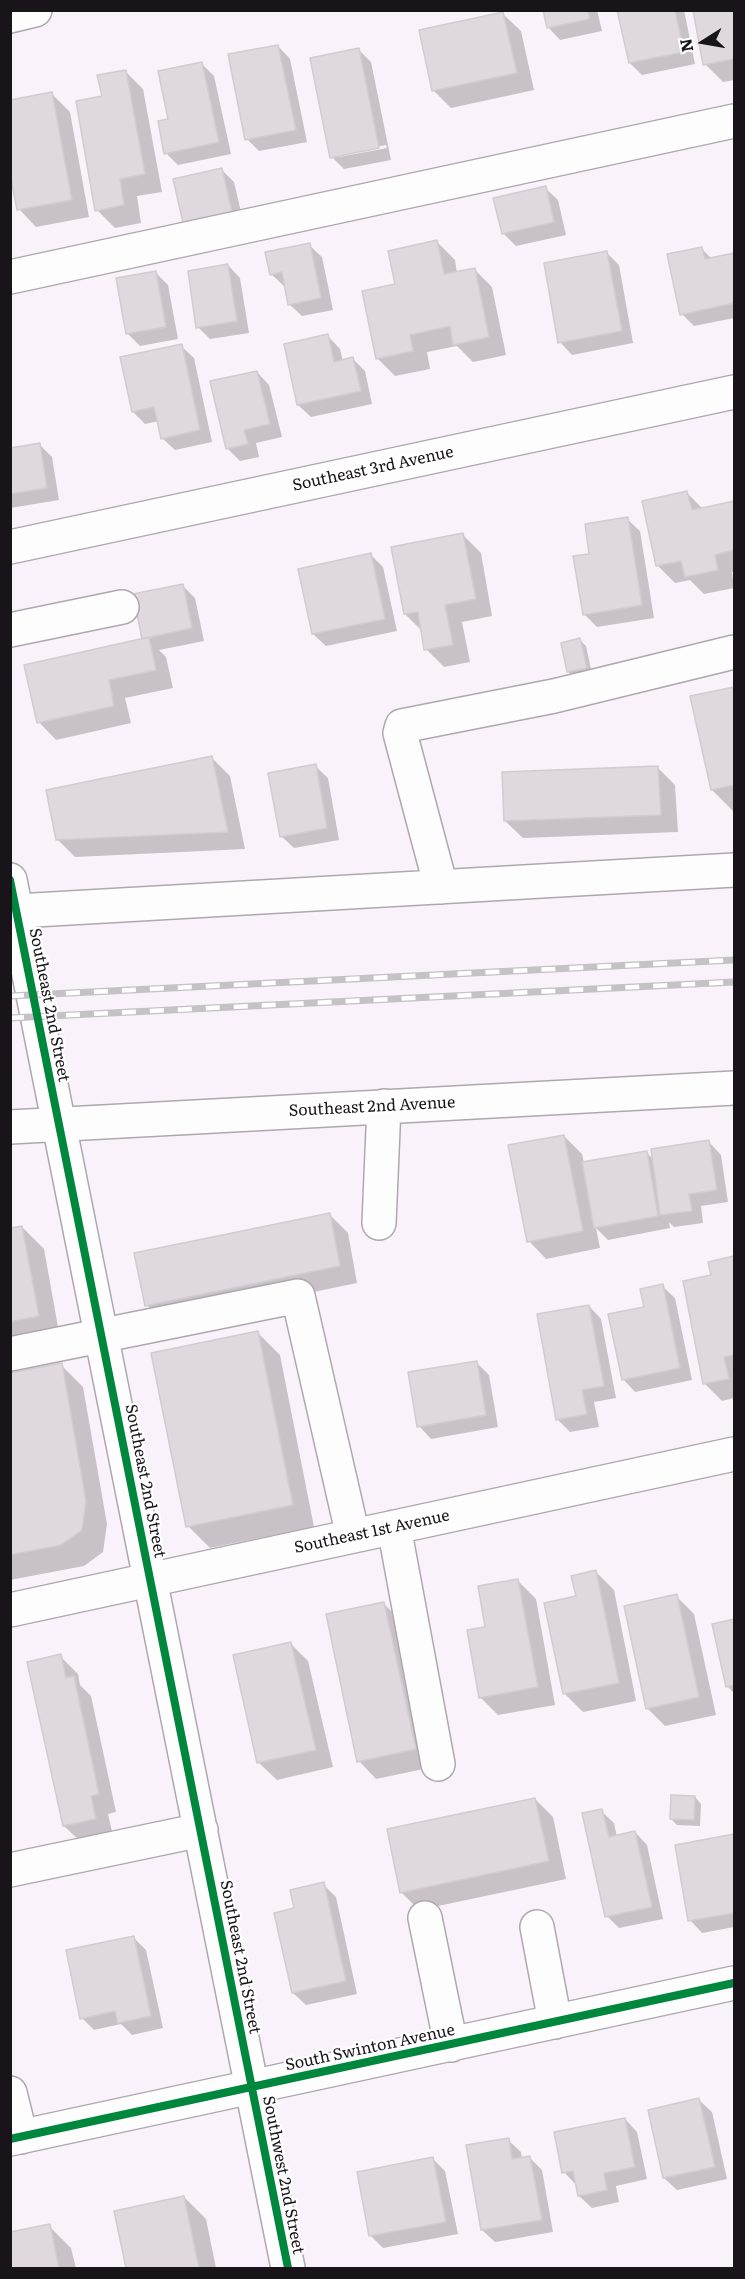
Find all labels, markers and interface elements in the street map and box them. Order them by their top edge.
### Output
north arrow [673,12,733,72]
text: N [672,37,698,54]
street label: Southeast 3rd Avenue [291,443,455,495]
street label: Southeast 2nd Street [25,926,73,1084]
street label: Southeast 2nd Avenue [288,1093,456,1121]
street label: Southeast 2nd Street [121,1402,169,1560]
street label: Southeast 1st Avenue [293,1506,451,1558]
street label: Southeast 2nd Street [216,1878,264,2036]
street label: South Swinton Avenue [283,2021,457,2075]
street label: Southwest 2nd Street [258,2094,308,2256]

